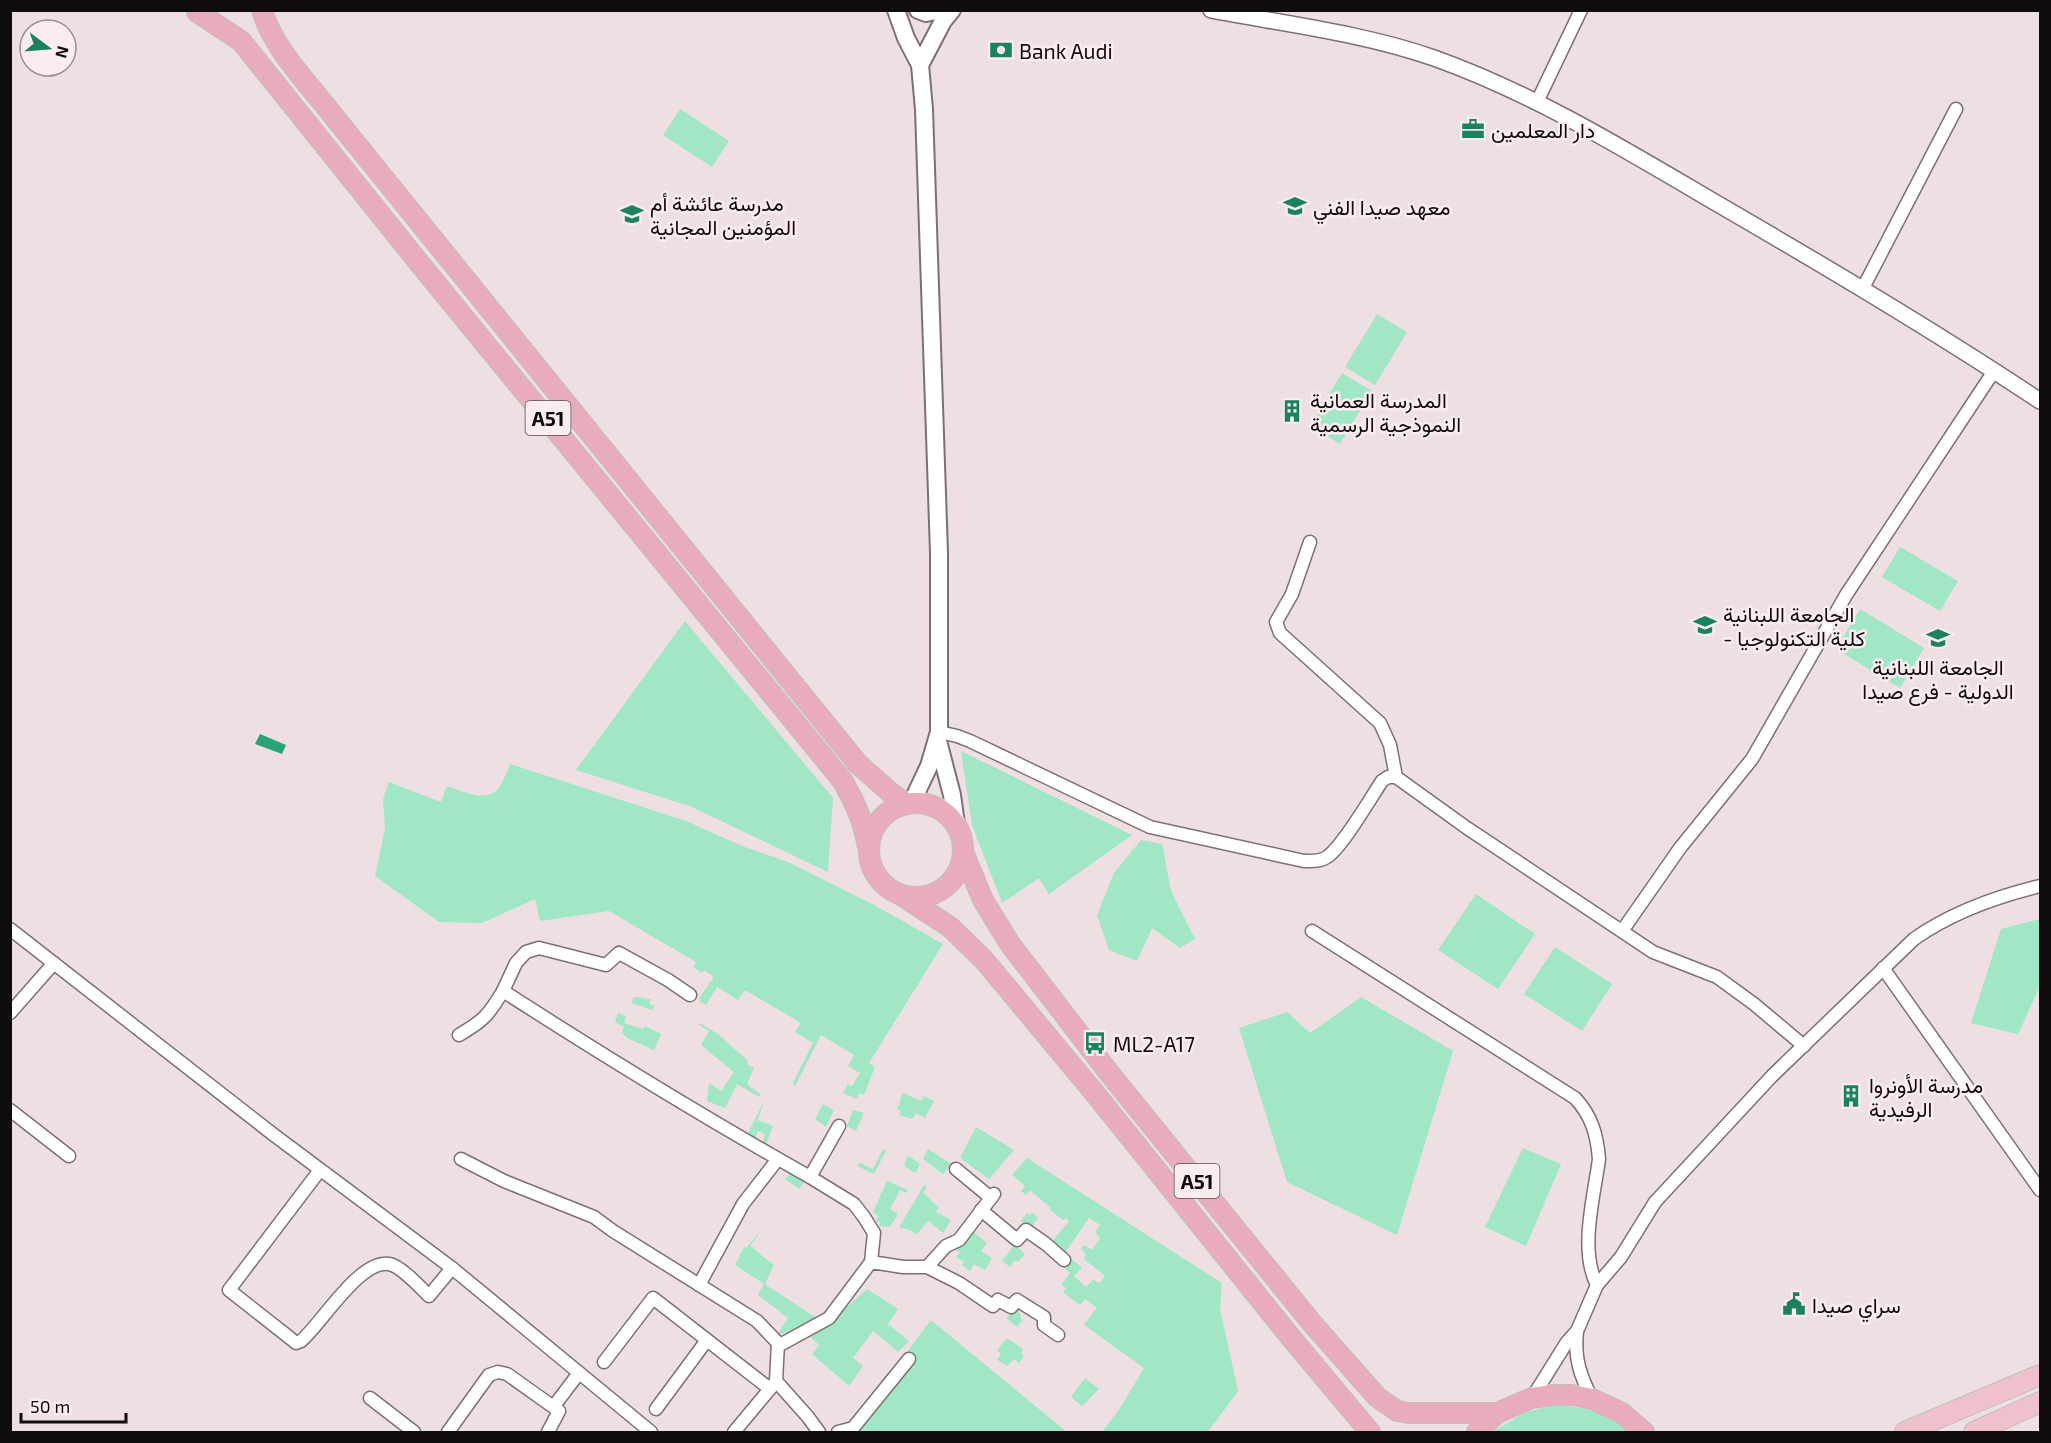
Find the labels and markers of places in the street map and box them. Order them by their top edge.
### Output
bank icon: Bank Audi [988,37,1014,63]
place label: Bank Audi [1019,38,1113,63]
office icon: دار المعلمين [1460,116,1486,142]
place label: دار المعلمين [1491,117,1595,144]
place label: مدرسة عائشة أم المؤمنين المجانية [650,190,796,241]
school or university icon: معهد صيدا الفني [1282,193,1308,219]
place label: معهد صيدا الفني [1313,194,1451,225]
school or university icon: مدرسة عائشة أم المؤمنين المجانية [619,201,645,227]
place label: المدرسة العمانية النموذجية الرسمية [1310,387,1461,438]
building icon: المدرسة العمانية النموذجية الرسمية [1279,398,1305,424]
place label: الجامعة اللبنانية - كلية التكنولوجيا [1723,601,1865,652]
school or university icon: الجامعة اللبنانية - كلية التكنولوجيا [1692,612,1718,638]
school or university icon: الجامعة اللبنانية الدولية - فرع صيدا [1925,625,1951,651]
place label: الجامعة اللبنانية الدولية - فرع صيدا [1862,654,2014,706]
bus stop icon: ML2-A17 [1082,1030,1108,1056]
place label: ML2-A17 [1113,1031,1195,1056]
place label: مدرسة الأونروا الرفيدية [1869,1072,1983,1123]
building icon: مدرسة الأونروا الرفيدية [1838,1083,1864,1109]
public building icon: سراي صيدا [1781,1291,1807,1317]
place label: سراي صيدا [1812,1292,1901,1323]

